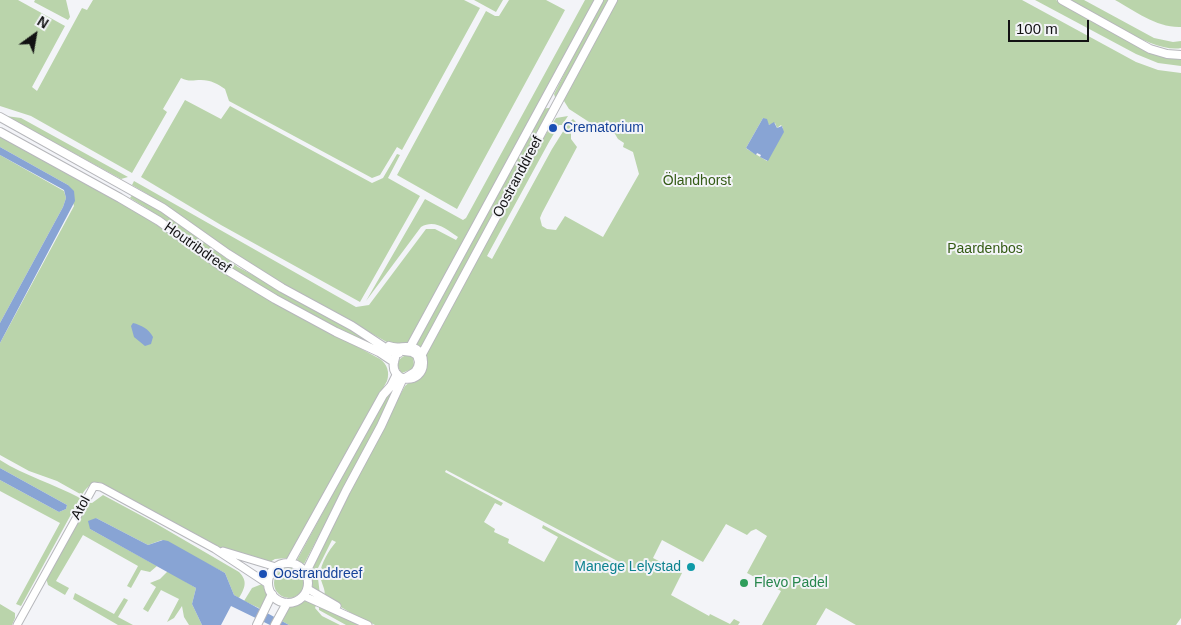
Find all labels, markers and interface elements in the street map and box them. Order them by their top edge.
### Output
north arrow [10,10,60,60]
scale bar [1011,10,1092,42]
text: N [34,13,51,32]
text: 100 m [1016,20,1058,37]
place label: Crematorium [563,120,644,136]
marker: Crematorium [547,122,559,134]
street label: Oostranddreef [490,134,546,220]
park label: Ölandhorst [663,173,731,189]
street label: Houtribdreef [161,219,233,277]
park label: Paardenbos [947,241,1023,257]
street label: Atol [68,493,94,523]
place label: Manege Lelystad [574,559,681,575]
marker: Manege Lelystad [685,561,697,573]
place label: Oostranddreef [273,566,362,582]
marker: Oostranddreef [257,568,269,580]
place label: Flevo Padel [754,575,828,591]
marker: Flevo Padel [738,577,750,589]

